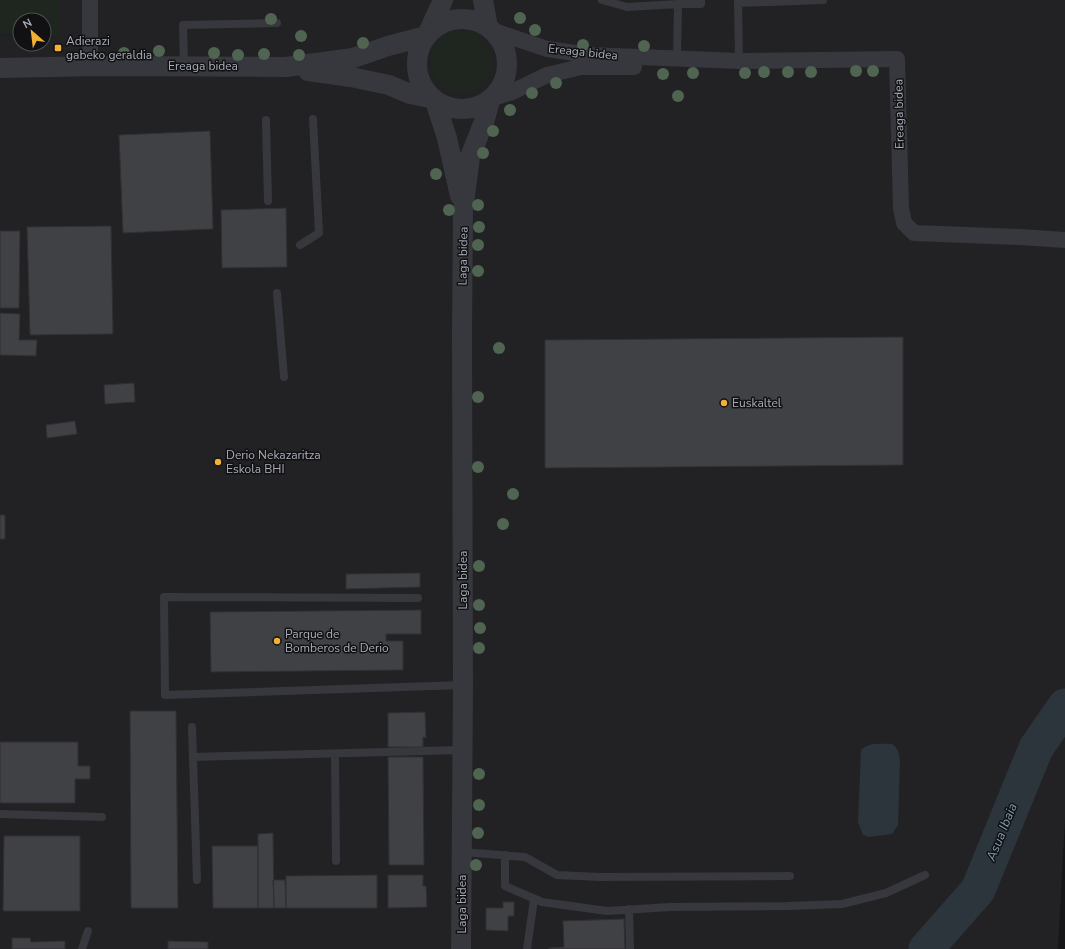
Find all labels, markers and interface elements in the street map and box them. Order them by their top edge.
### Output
north arrow [12,12,52,52]
text: N [20,15,35,32]
place label: Adierazi gabeko geraldia [66,33,152,63]
street label: Ereaga bidea [547,40,619,64]
marker: Adierazi gabeko geraldia [53,43,63,53]
street label: Ereaga bidea [168,58,238,74]
street label: Ereaga bidea [890,79,908,149]
street label: Laga bidea [454,226,472,286]
place label: Euskaltel [732,395,782,411]
marker: Euskaltel [719,398,729,408]
place label: Derio Nekazaritza Eskola BHI [226,447,321,477]
marker: Derio Nekazaritza Eskola BHI [213,457,223,467]
street label: Laga bidea [455,551,471,609]
place label: Parque de Bomberos de Derio [285,626,389,656]
marker: Parque de Bomberos de Derio [272,636,282,646]
water label: Asua Ibaia [982,800,1022,865]
street label: Laga bidea [454,875,470,933]

